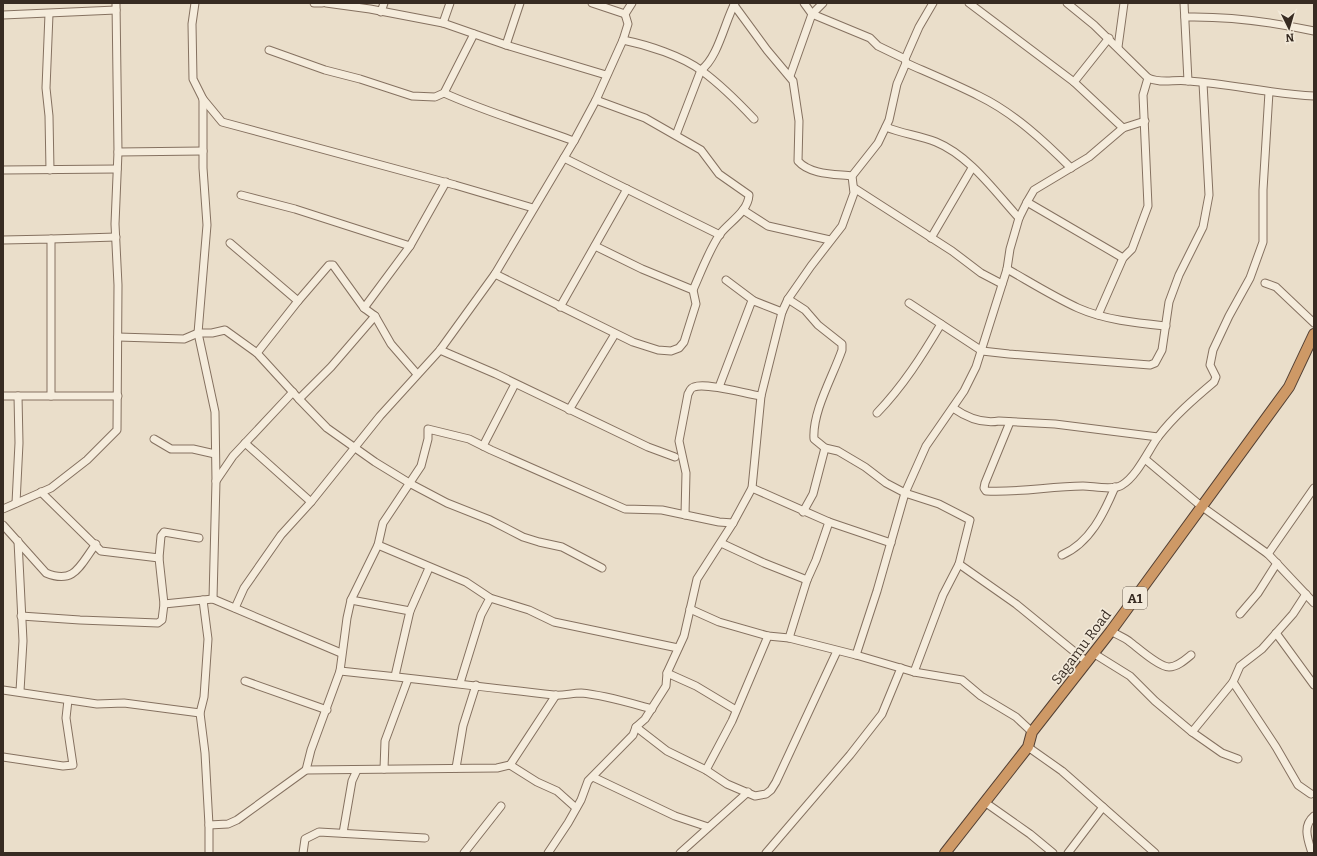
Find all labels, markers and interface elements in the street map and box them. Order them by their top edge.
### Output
north arrow [1269,8,1309,48]
text: N [1285,31,1295,44]
road number: A1 [1123,587,1147,609]
street label: Sagamu Road [1048,607,1115,688]

